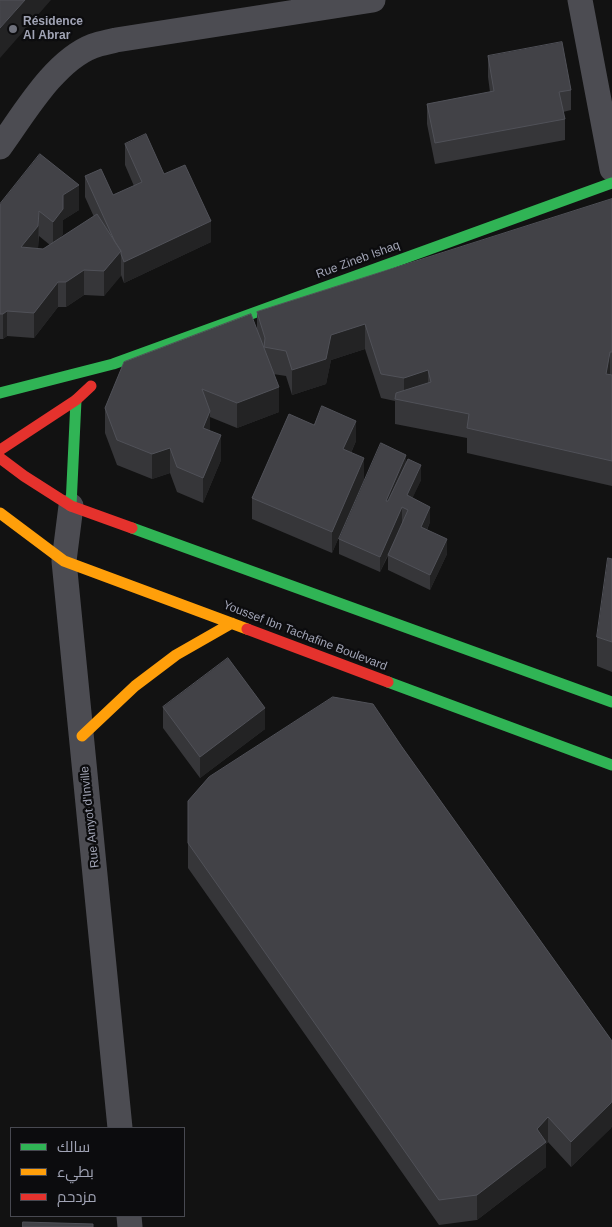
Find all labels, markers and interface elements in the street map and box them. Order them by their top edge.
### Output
place label: Résidence Al Abrar [23,15,83,43]
marker: Résidence Al Abrar [7,23,19,35]
street label: Rue Zineb Ishaq [314,238,402,282]
street label: Youssef Ibn Tachafine Boulevard [221,598,389,674]
street label: Rue Amyot d'Inville [77,765,103,869]
legend [10,1127,185,1217]
text: سالك [57,1138,90,1155]
text: بطيء [57,1163,94,1180]
text: مزدحم [57,1188,97,1205]

